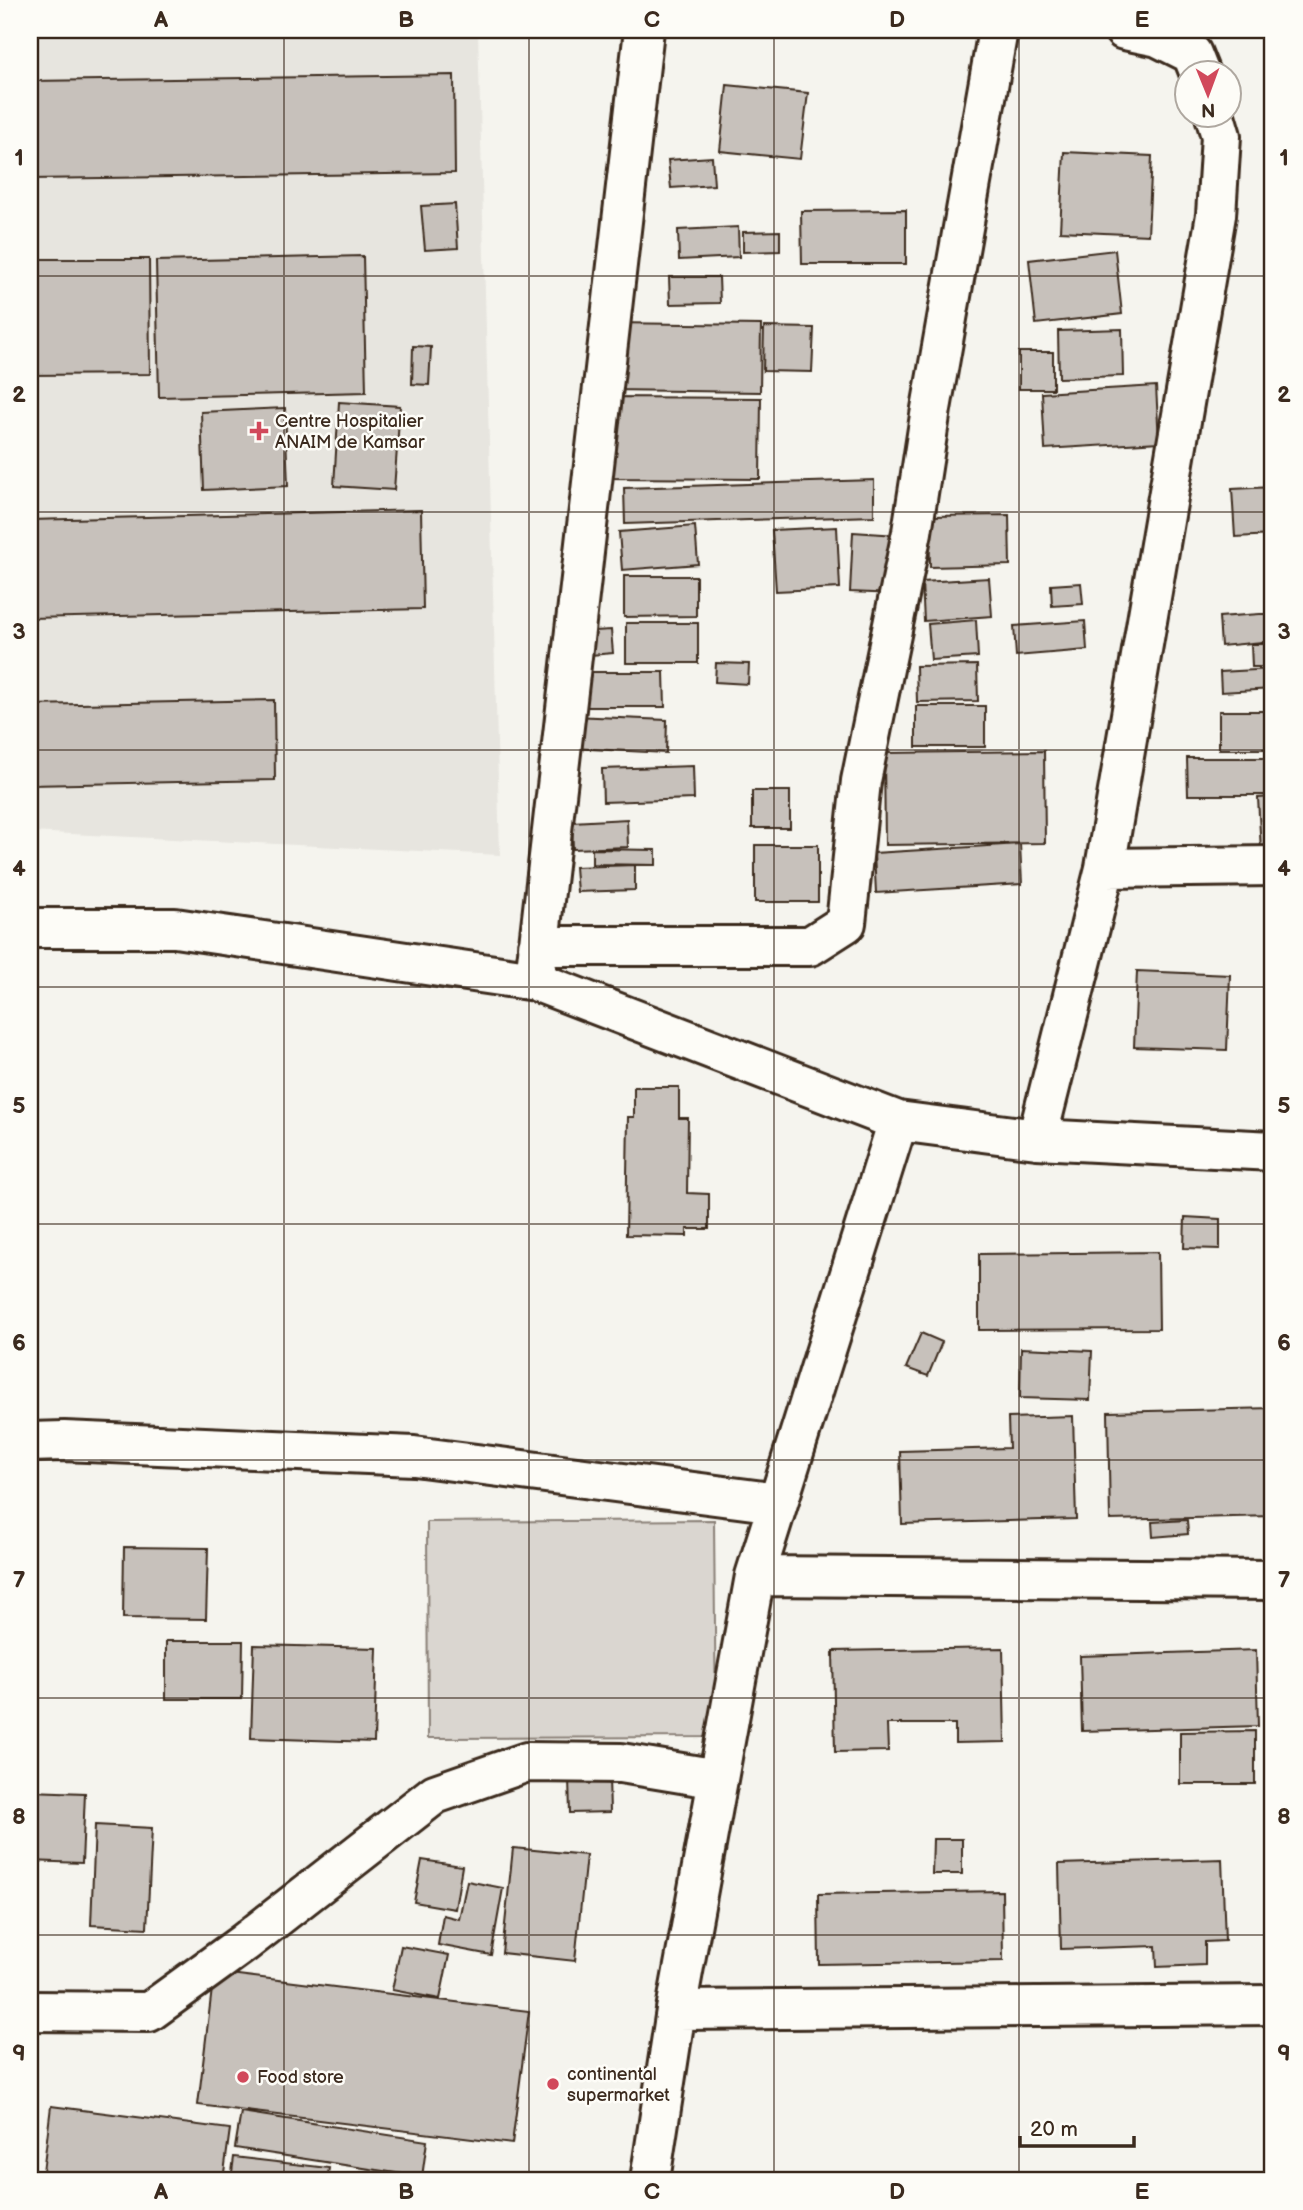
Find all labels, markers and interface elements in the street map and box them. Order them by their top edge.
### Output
text: A [153,6,169,34]
text: B [398,6,414,34]
text: C [644,6,660,34]
text: D [889,6,905,34]
text: E [1135,6,1150,34]
north arrow [1174,60,1244,130]
text: N [1201,98,1216,121]
text: 1 [14,144,24,172]
text: 1 [1279,144,1289,172]
text: 2 [12,381,26,409]
text: 2 [1277,381,1291,409]
place label: Centre Hospitalier ANAIM de Kamsar [275,411,425,453]
marker: Centre Hospitalier ANAIM de Kamsar [249,421,269,441]
text: 3 [12,618,26,646]
text: 3 [1277,618,1291,646]
text: 4 [12,855,26,883]
text: 4 [1277,855,1291,883]
text: 5 [12,1092,26,1120]
text: 5 [1277,1092,1291,1120]
text: 6 [12,1329,26,1357]
text: 6 [1277,1329,1291,1357]
text: 7 [13,1566,26,1594]
text: 7 [1278,1566,1291,1594]
text: 8 [12,1803,26,1831]
text: 8 [1277,1803,1291,1831]
text: 9 [12,2040,26,2068]
text: 9 [1277,2040,1291,2068]
place label: continental supermarket [567,2064,670,2106]
place label: Food store [257,2067,344,2088]
marker: Food store [235,2069,251,2085]
marker: continental supermarket [545,2076,561,2092]
scale bar [1020,2105,1133,2149]
text: 20 m [1030,2117,1078,2142]
text: A [153,2178,169,2206]
text: B [398,2178,414,2206]
text: C [644,2178,660,2206]
text: D [889,2178,905,2206]
text: E [1135,2178,1150,2206]

